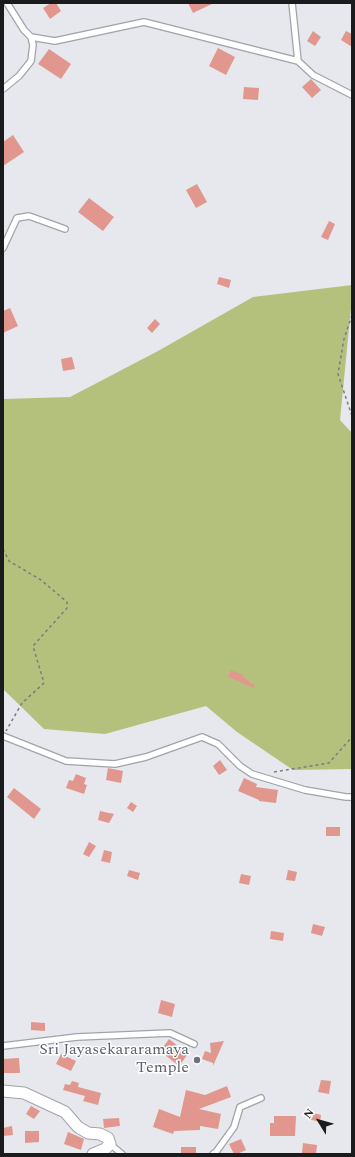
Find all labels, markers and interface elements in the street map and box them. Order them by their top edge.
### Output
place label: Sri Jayasekararamaya Temple [39,1041,189,1079]
marker: Sri Jayasekararamaya Temple [192,1055,202,1065]
north arrow [299,1101,339,1141]
text: N [300,1105,319,1122]

